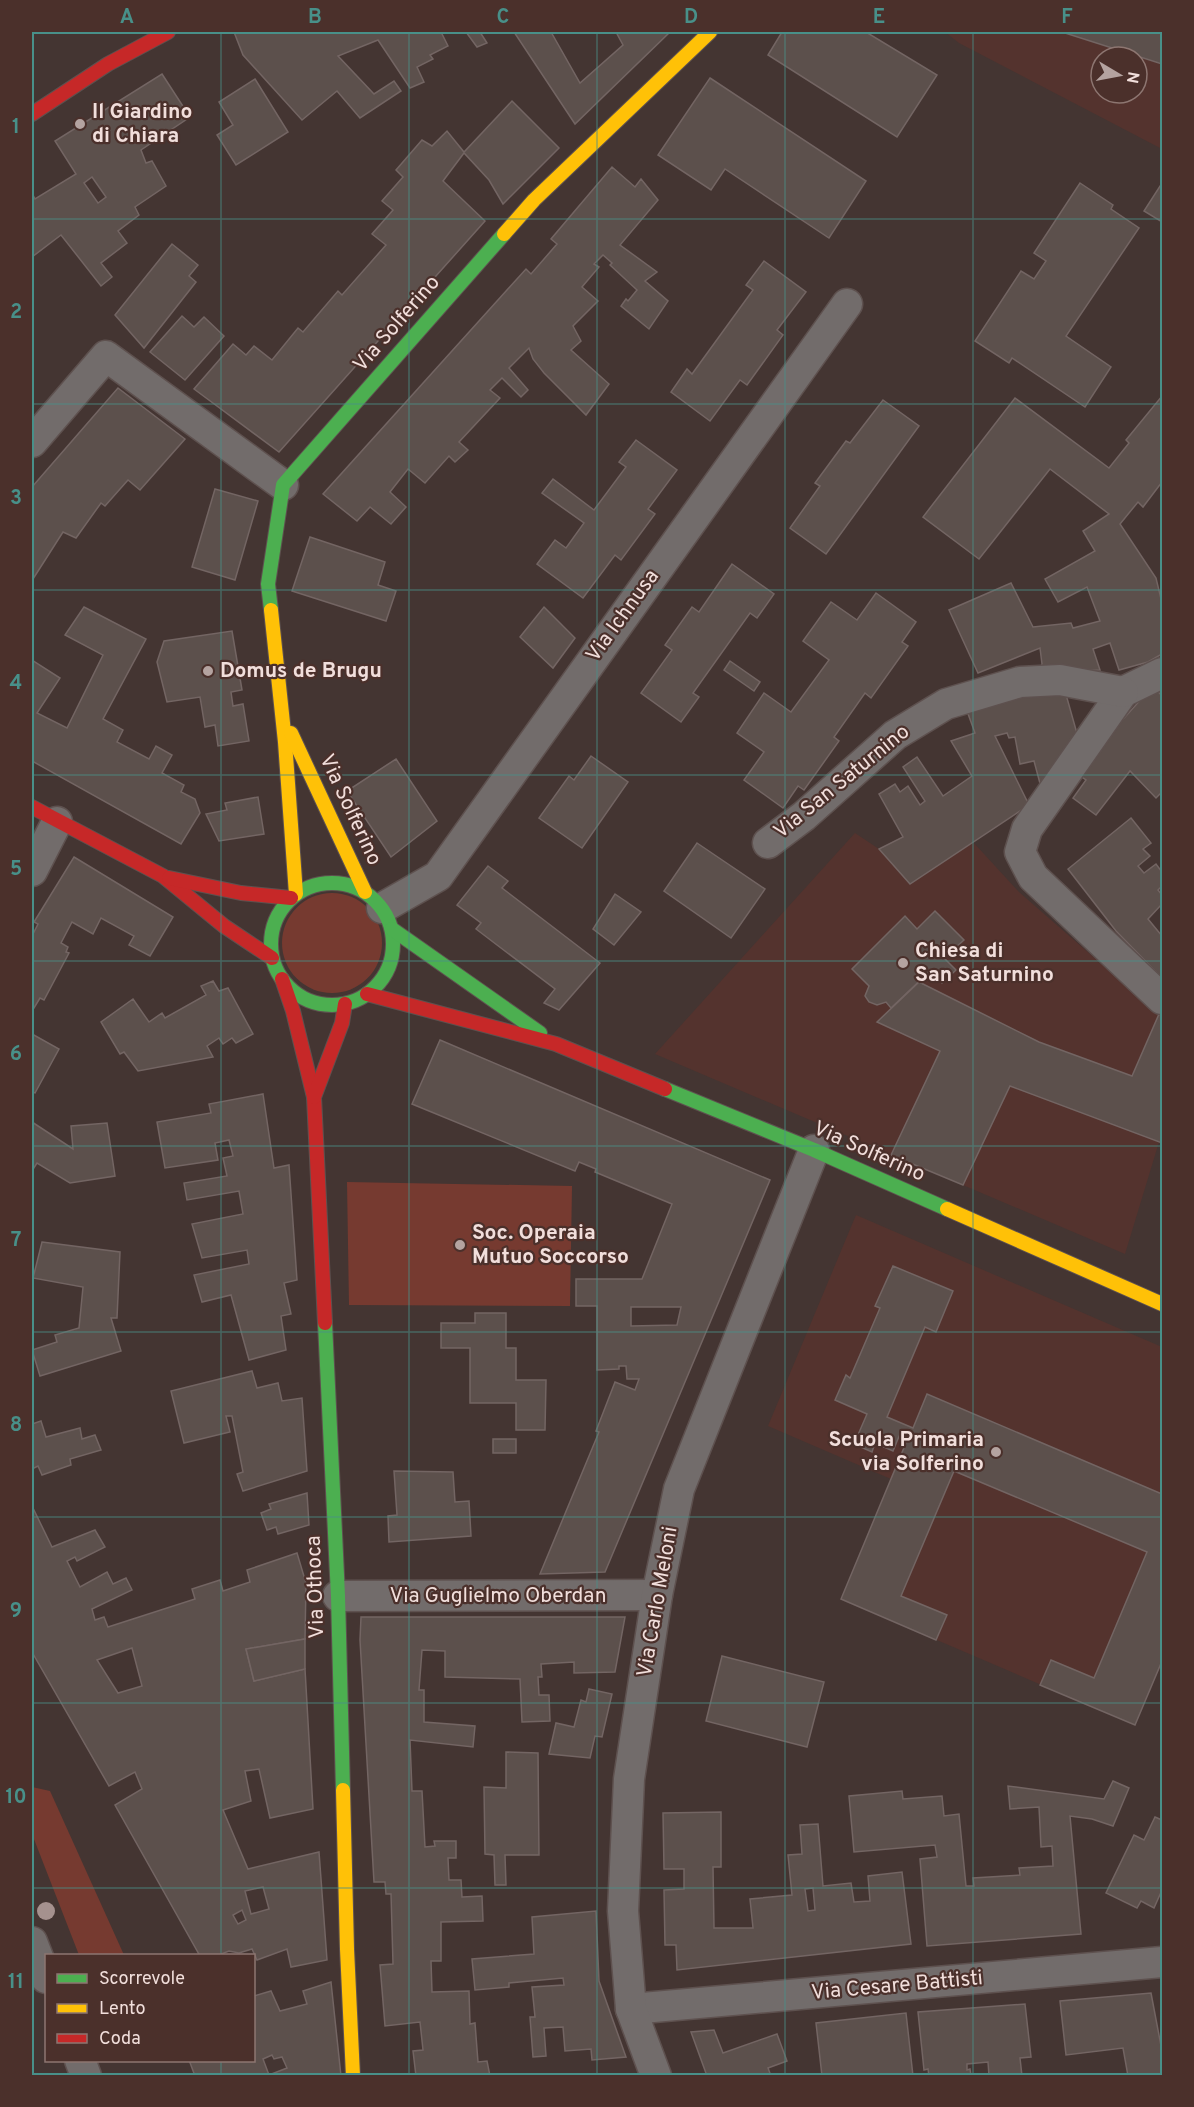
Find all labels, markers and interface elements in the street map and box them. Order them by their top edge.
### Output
text: A [120,5,134,31]
text: B [308,5,322,31]
text: C [497,5,509,31]
text: D [684,5,698,31]
text: E [873,5,885,31]
text: F [1061,5,1073,31]
north arrow [1089,45,1149,105]
text: N [1121,70,1143,85]
place label: Il Giardino di Chiara [92,99,192,150]
text: 1 [12,115,20,141]
marker: Il Giardino di Chiara [73,117,87,131]
street label: Via Solferino [348,270,446,378]
text: 2 [10,300,22,326]
text: 3 [10,486,22,512]
street label: Via Ichnusa [580,564,666,668]
place label: Domus de Brugu [220,658,382,685]
marker: Domus de Brugu [201,664,215,678]
text: 4 [10,671,22,697]
street label: Via San Saturnino [768,719,916,845]
street label: Via Solferino [312,750,388,870]
text: 5 [10,857,22,883]
place label: Chiesa di San Saturnino [915,938,1054,989]
marker: Chiesa di San Saturnino [896,956,910,970]
text: 6 [10,1042,22,1068]
street label: Via Solferino [809,1115,929,1189]
place label: Soc. Operaia Mutuo Soccorso [472,1220,629,1271]
text: 7 [11,1228,21,1254]
marker: Soc. Operaia Mutuo Soccorso [453,1238,467,1252]
text: 8 [10,1413,22,1439]
place label: Scuola Primaria via Solferino [829,1427,984,1478]
marker: Scuola Primaria via Solferino [989,1445,1003,1459]
street label: Via Carlo Meloni [631,1524,685,1680]
street label: Via Othoca [301,1535,331,1639]
street label: Via Guglielmo Oberdan [390,1583,606,1610]
text: 9 [10,1599,22,1625]
text: 10 [5,1785,27,1811]
legend [45,1954,255,2062]
street label: Via Cesare Battisti [810,1965,984,2007]
text: Scorrevole [99,1968,185,1991]
text: 11 [8,1970,24,1996]
text: Lento [99,1998,145,2021]
text: Coda [99,2028,141,2051]

